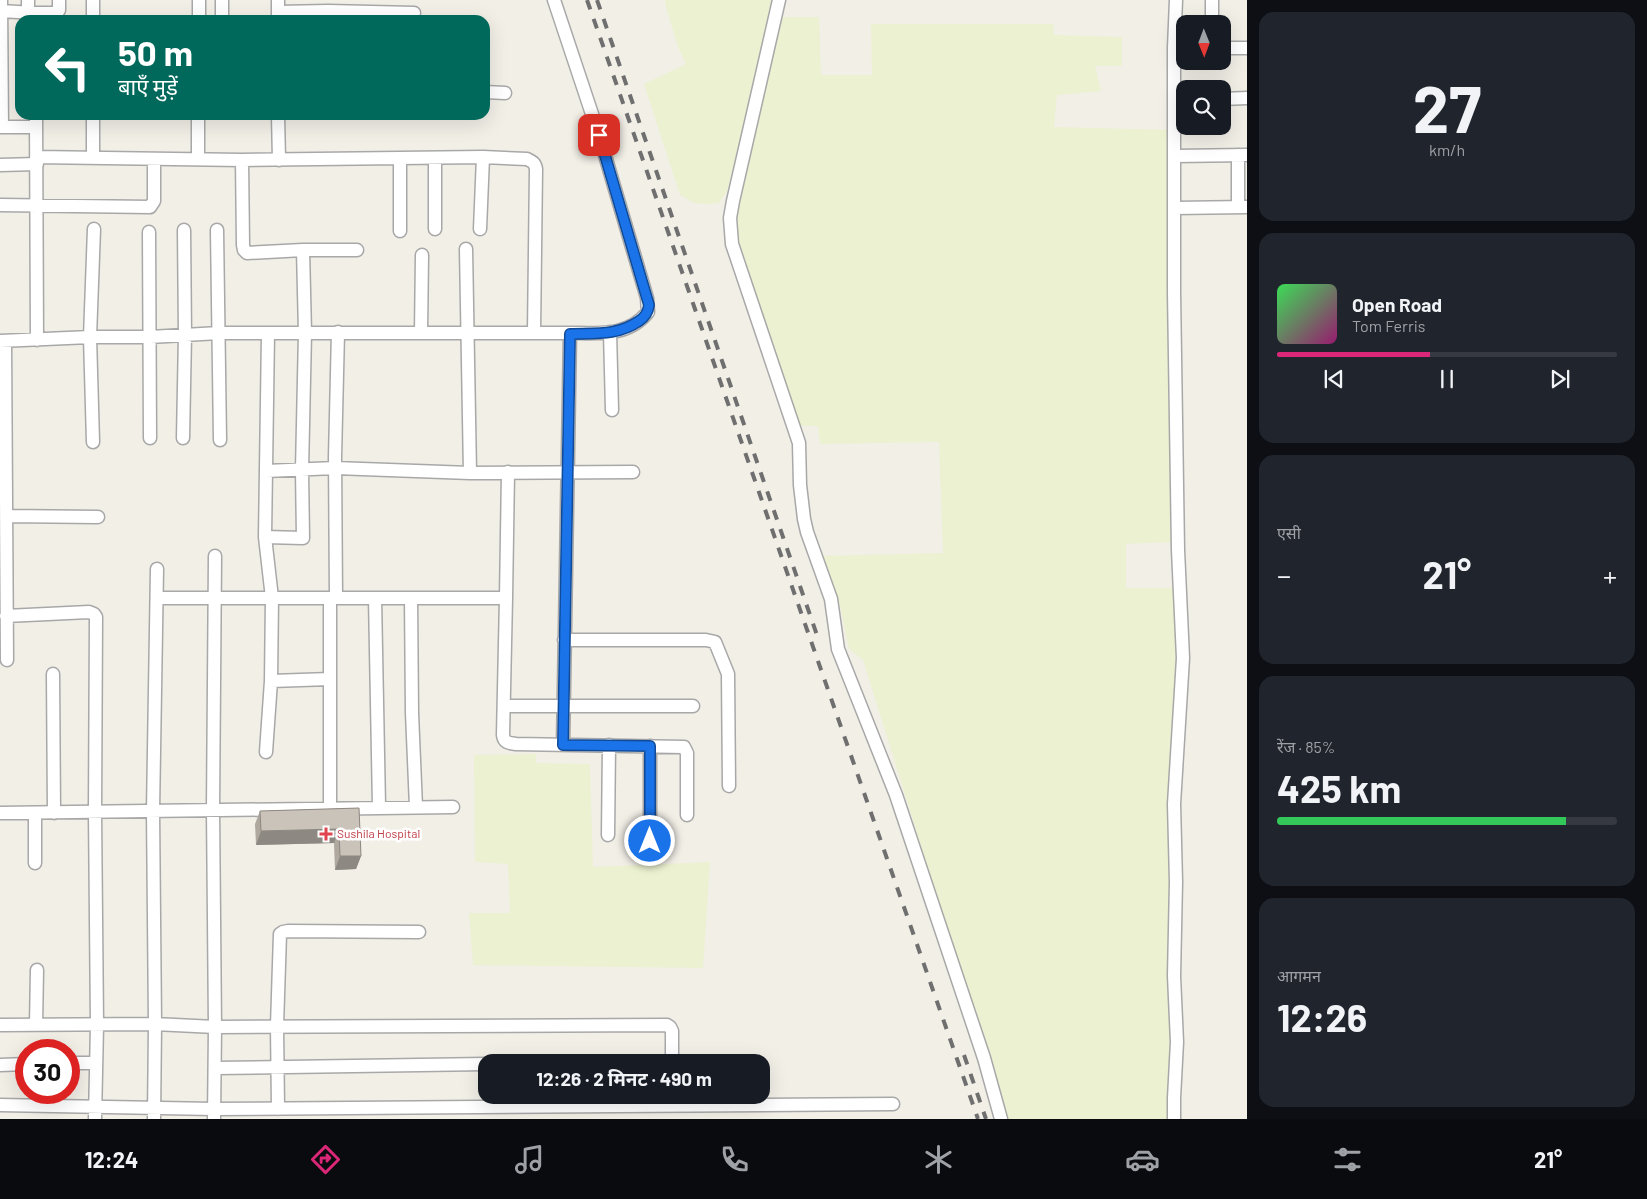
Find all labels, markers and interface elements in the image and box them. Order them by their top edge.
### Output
north arrow [1176,15,1231,70]
map controls [1176,15,1231,135]
text: 50 m [118,31,193,73]
icon: left [35,35,100,100]
text: 27 [1413,68,1481,146]
text: बाएँ मुड़ें [118,73,178,99]
button: search [1176,80,1231,135]
pin [578,114,620,156]
icon: arrive [585,121,613,149]
text: km/h [1429,140,1465,159]
text: Open Road [1352,293,1442,316]
text: Tom Ferris [1352,316,1426,335]
icon: previous [1320,365,1348,393]
icon: pause [1433,365,1461,393]
icon: next [1546,365,1574,393]
text: एसी [1277,523,1301,542]
text: 21° [1423,551,1471,597]
text: − [1277,558,1291,592]
text: + [1603,558,1617,592]
text: रेंज · 85% [1277,737,1335,756]
text: 425 km [1277,765,1401,811]
position arrow [623,814,675,866]
place label: Sushila Hospital [337,826,420,840]
marker: Sushila Hospital [319,827,333,841]
text: आगमन [1277,966,1321,985]
text: 12:26 [1277,994,1367,1040]
speed limit sign: 30 [15,1039,80,1104]
text: 12:26 · 2 मिनट · 490 m [536,1067,712,1090]
icon: directions [308,1142,343,1177]
icon: music [512,1142,547,1177]
icon: phone [717,1142,752,1177]
icon: climate [921,1142,956,1177]
icon: car [1125,1142,1160,1177]
icon: filters [1330,1142,1365,1177]
text: 12:24 [85,1146,138,1172]
text: 21° [1534,1146,1562,1172]

